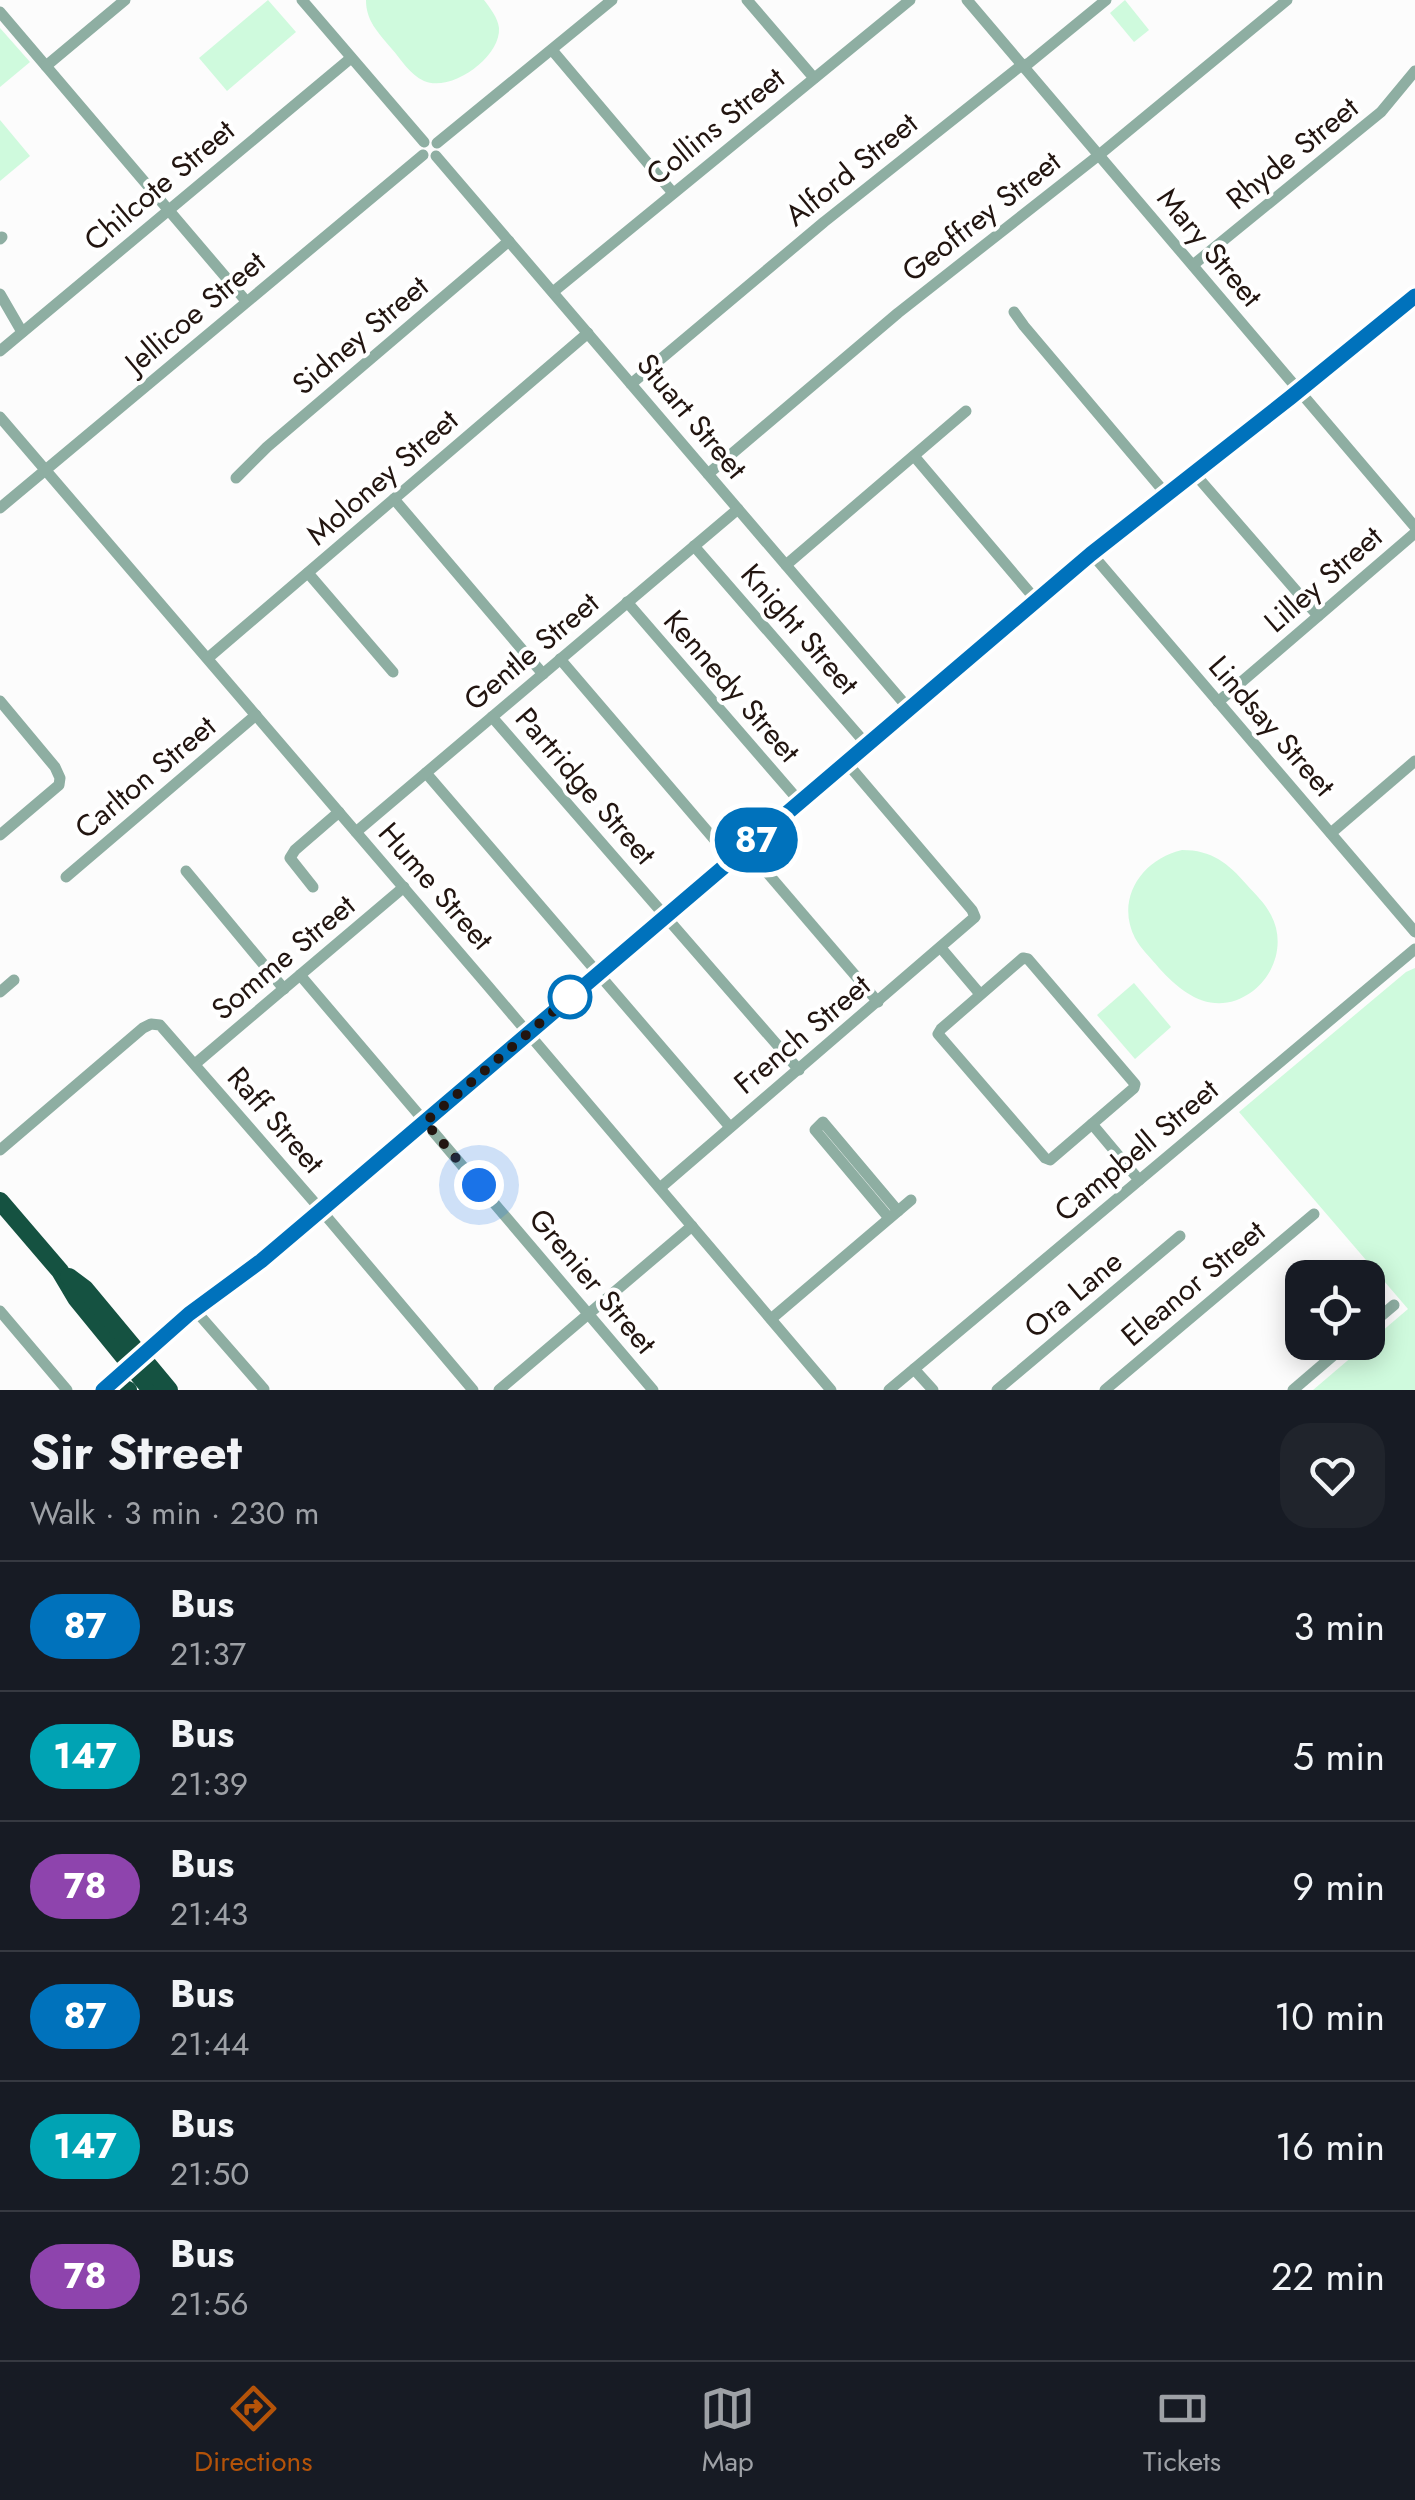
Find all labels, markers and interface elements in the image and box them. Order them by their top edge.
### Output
street label: Collins Street [637,56,794,195]
street label: Rhyde Street [1217,86,1368,220]
street label: Alford Street [775,102,927,236]
street label: Chilcote Street [74,109,244,261]
street label: Geoffrey Street [893,140,1070,292]
street label: Mary Street [1147,178,1273,316]
street label: Jellicoe Street [113,240,275,386]
street label: Sidney Street [283,265,438,405]
street label: Stuart Street [627,344,758,489]
street label: Moloney Street [297,398,468,555]
street label: Lilley Street [1255,515,1392,642]
street label: Knight Street [731,554,870,705]
street label: Gentle Street [454,581,608,720]
street label: Kennedy Street [654,600,811,772]
street label: Lindsay Street [1199,646,1346,806]
street label: Partridge Street [506,698,667,875]
street label: Carlton Street [65,705,225,849]
line badge: 87 [711,808,801,872]
street label: Hume Street [368,813,504,960]
text: 87 [735,815,777,865]
street label: Somme Street [202,884,365,1030]
street label: French Street [725,964,880,1104]
unlabelled marker [549,976,591,1018]
street label: Raff Street [217,1057,335,1183]
street label: Campbell Street [1045,1068,1228,1232]
your location [454,1160,504,1210]
street label: Grenier Street [519,1199,667,1364]
street label: Eleanor Street [1112,1209,1275,1356]
street label: Ora Lane [1015,1240,1131,1348]
map controls [1285,1260,1385,1360]
button: locate [1285,1260,1385,1360]
text: Sir Street [30,1418,242,1487]
button: heart [1280,1423,1385,1528]
text: Walk · 3 min · 230 m [30,1490,320,1536]
text: Bus [170,1576,234,1631]
text: 3 min [1293,1599,1385,1654]
text: 87 [64,1601,106,1651]
text: 21:37 [170,1631,246,1677]
text: Bus [170,1706,234,1761]
text: 5 min [1293,1729,1385,1784]
text: 147 [53,1731,117,1781]
text: 21:39 [170,1761,248,1807]
text: Bus [170,1836,234,1891]
text: 9 min [1292,1859,1385,1914]
text: 78 [63,1861,107,1911]
text: 21:43 [170,1891,248,1937]
text: Bus [170,1966,234,2021]
text: 10 min [1274,1989,1385,2044]
text: 87 [64,1991,106,2041]
text: 21:44 [170,2021,250,2067]
text: Bus [170,2096,234,2151]
text: 16 min [1275,2119,1385,2174]
text: 147 [53,2121,117,2171]
text: 21:50 [170,2151,249,2197]
text: Bus [170,2226,234,2281]
text: 22 min [1271,2249,1385,2304]
text: 78 [63,2251,107,2301]
text: 21:56 [170,2281,249,2327]
tab: Directions [194,2381,312,2482]
tab: Map [700,2381,755,2482]
tab: Tickets [1143,2381,1221,2482]

